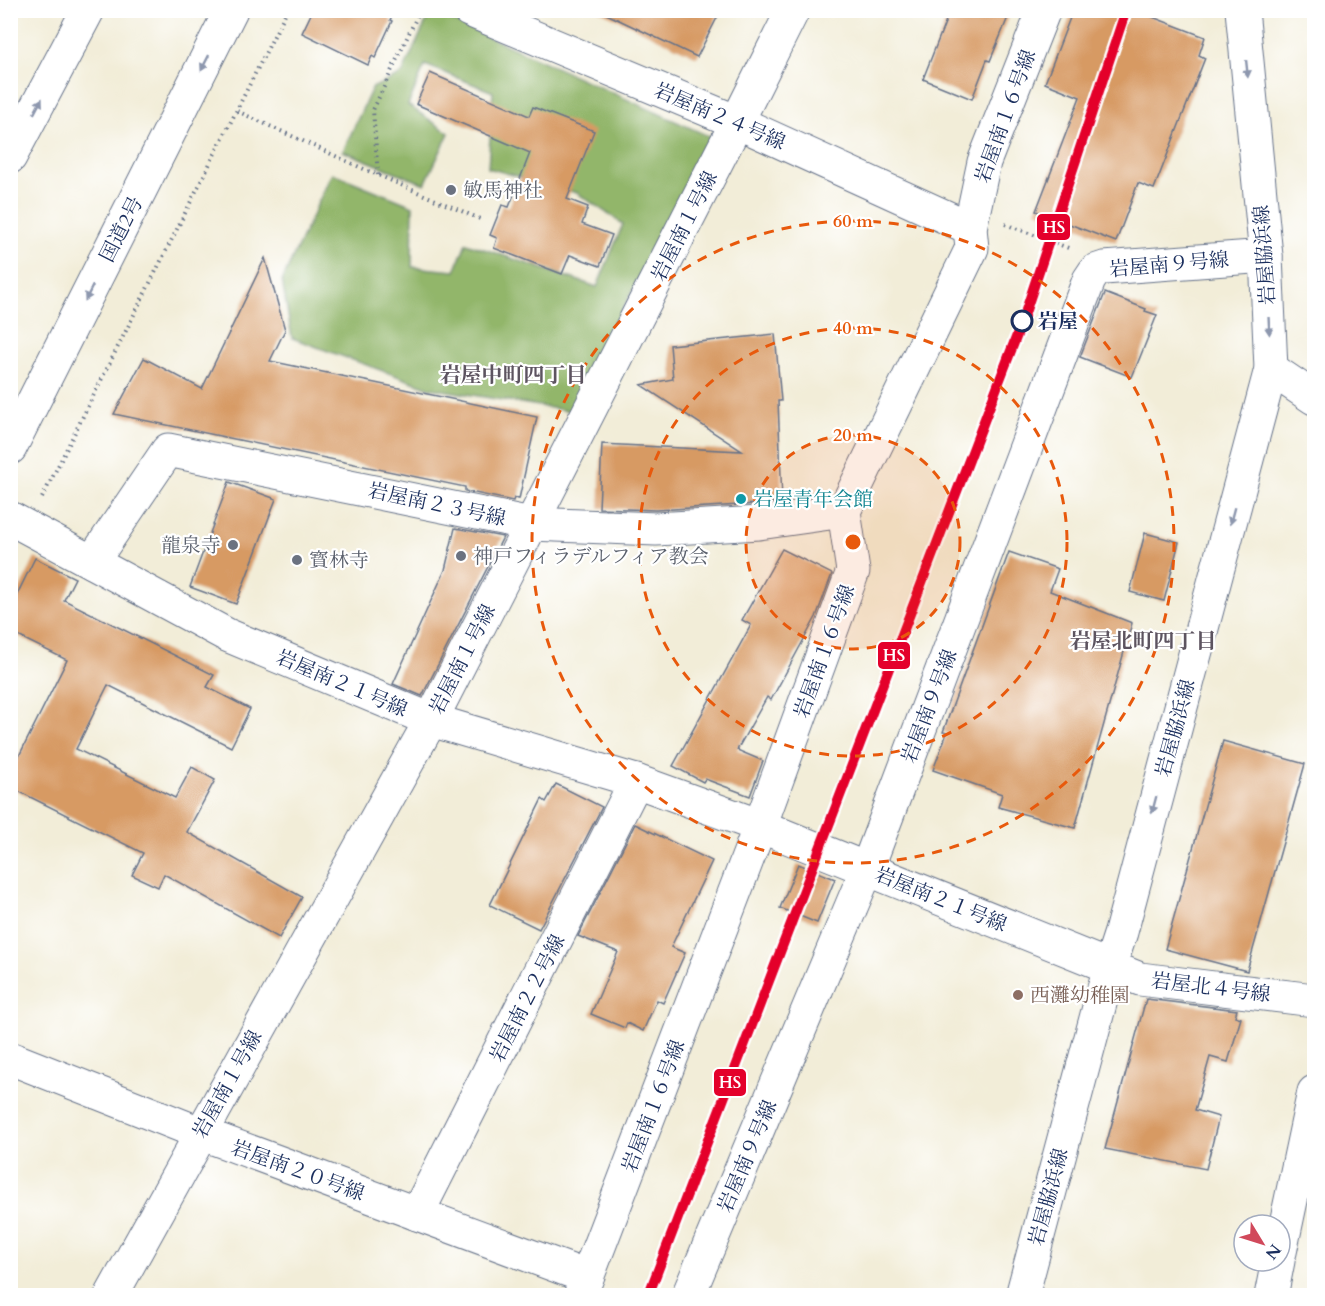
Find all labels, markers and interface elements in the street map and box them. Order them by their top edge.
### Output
street label: 岩屋南１６号線 [969,46,1042,187]
one-way arrow [200,54,209,71]
one-way arrow [1242,59,1252,78]
street label: 岩屋南２４号線 [650,77,790,156]
one-way arrow [33,97,43,114]
street label: 岩屋南１号線 [645,167,724,286]
place label: 敏馬神社 [463,177,543,204]
marker: 敏馬神社 [444,183,458,197]
street label: 国道2号 [93,192,149,267]
street label: 岩屋脇浜線 [1248,204,1281,306]
text: 60 m [833,209,873,234]
line badge: HS [1036,213,1071,241]
text: HS [1043,217,1065,239]
street label: 岩屋南９号線 [1108,246,1230,283]
one-way arrow [84,285,93,302]
place label: 岩屋 [1038,308,1078,335]
marker: 岩屋 [1011,310,1033,332]
text: 40 m [833,316,873,341]
one-way arrow [1264,316,1273,335]
district label: 岩屋中町四丁目 [440,361,587,390]
text: 20 m [833,423,873,448]
street label: 岩屋南２３号線 [366,477,508,532]
place label: 岩屋青年会館 [753,486,873,513]
marker: 岩屋青年会館 [734,492,748,506]
one-way arrow [1227,507,1236,525]
place label: 龍泉寺 [161,532,221,559]
centre of rings [843,532,863,552]
marker: 龍泉寺 [226,538,240,552]
place label: 神戸フィラデルフィア教会 [473,543,709,570]
place label: 寳林寺 [309,547,369,574]
marker: 神戸フィラデルフィア教会 [454,549,468,563]
marker: 寳林寺 [290,553,304,567]
street label: 岩屋南１６号線 [788,581,861,722]
street label: 岩屋南１号線 [423,600,502,719]
district label: 岩屋北町四丁目 [1070,627,1217,656]
line badge: HS [877,641,911,670]
street label: 岩屋南２１号線 [272,644,412,723]
text: HS [883,645,905,667]
street label: 岩屋南９号線 [895,645,964,767]
street label: 岩屋脇浜線 [1150,676,1201,780]
one-way arrow [1149,796,1159,815]
street label: 岩屋南２１号線 [871,861,1011,938]
street label: 岩屋南２２号線 [484,930,571,1067]
street label: 岩屋北４号線 [1150,967,1272,1008]
place label: 西灘幼稚園 [1030,982,1130,1009]
marker: 西灘幼稚園 [1011,988,1025,1002]
street label: 岩屋南１号線 [187,1025,268,1143]
street label: 岩屋南１６号線 [616,1036,691,1176]
line badge: HS [713,1068,747,1097]
text: HS [719,1072,741,1094]
street label: 岩屋南９号線 [712,1096,783,1217]
street label: 岩屋南２０号線 [227,1134,368,1207]
street label: 岩屋脇浜線 [1023,1145,1074,1249]
north arrow [1232,1213,1292,1273]
text: N [1260,1239,1286,1264]

